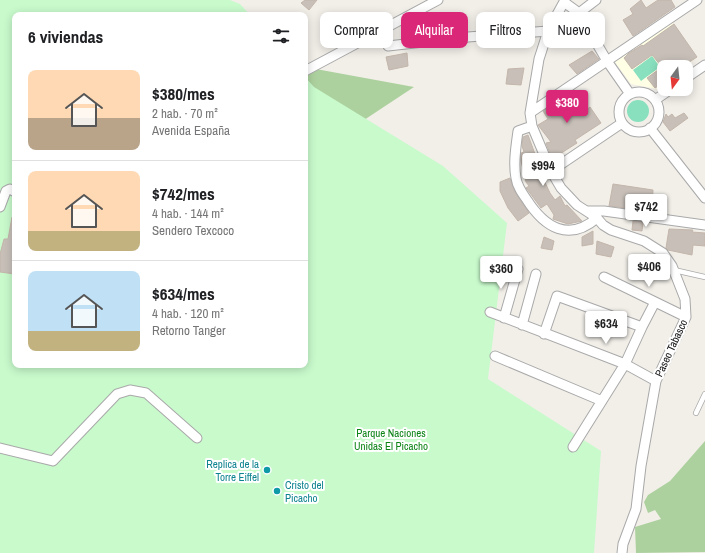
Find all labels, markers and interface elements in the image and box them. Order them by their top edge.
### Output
chip: Comprar [320,12,393,48]
chip: Alquilar [401,12,468,48]
chip: Filtros [476,12,535,48]
chip: Nuevo [543,12,605,48]
text: 6 viviendas [28,25,103,48]
icon: filters [270,25,292,47]
north arrow [657,60,693,96]
map controls [657,60,693,96]
text: $380/mes [152,82,215,105]
icon: home [60,86,108,134]
pin: $380 [543,90,591,124]
text: $380 [555,94,579,111]
text: 2 hab. · 70 m² [152,105,218,122]
text: Avenida España [152,122,230,139]
pin: $994 [519,153,567,187]
text: $994 [531,157,555,174]
text: $742/mes [152,182,215,205]
icon: home [60,187,108,235]
pin: $742 [622,194,670,228]
text: $742 [634,198,658,215]
text: 4 hab. · 144 m² [152,205,224,222]
text: Sendero Texcoco [152,222,234,239]
pin: $406 [625,254,673,288]
pin: $360 [477,256,525,290]
text: $406 [637,258,661,275]
text: $360 [489,260,513,277]
text: $634/mes [152,282,215,305]
icon: home [60,287,108,335]
text: 4 hab. · 120 m² [152,305,224,322]
pin: $634 [582,311,630,345]
text: $634 [594,315,618,332]
street label: Paseo Tabasco [652,317,690,379]
text: Retorno Tanger [152,322,226,339]
park label: Parque Naciones Unidas El Picacho [354,426,428,453]
place label: Replica de la Torre Eiffel [206,457,259,484]
marker: Replica de la Torre Eiffel [262,465,272,475]
place label: Cristo del Picacho [285,478,324,505]
marker: Cristo del Picacho [272,486,282,496]

